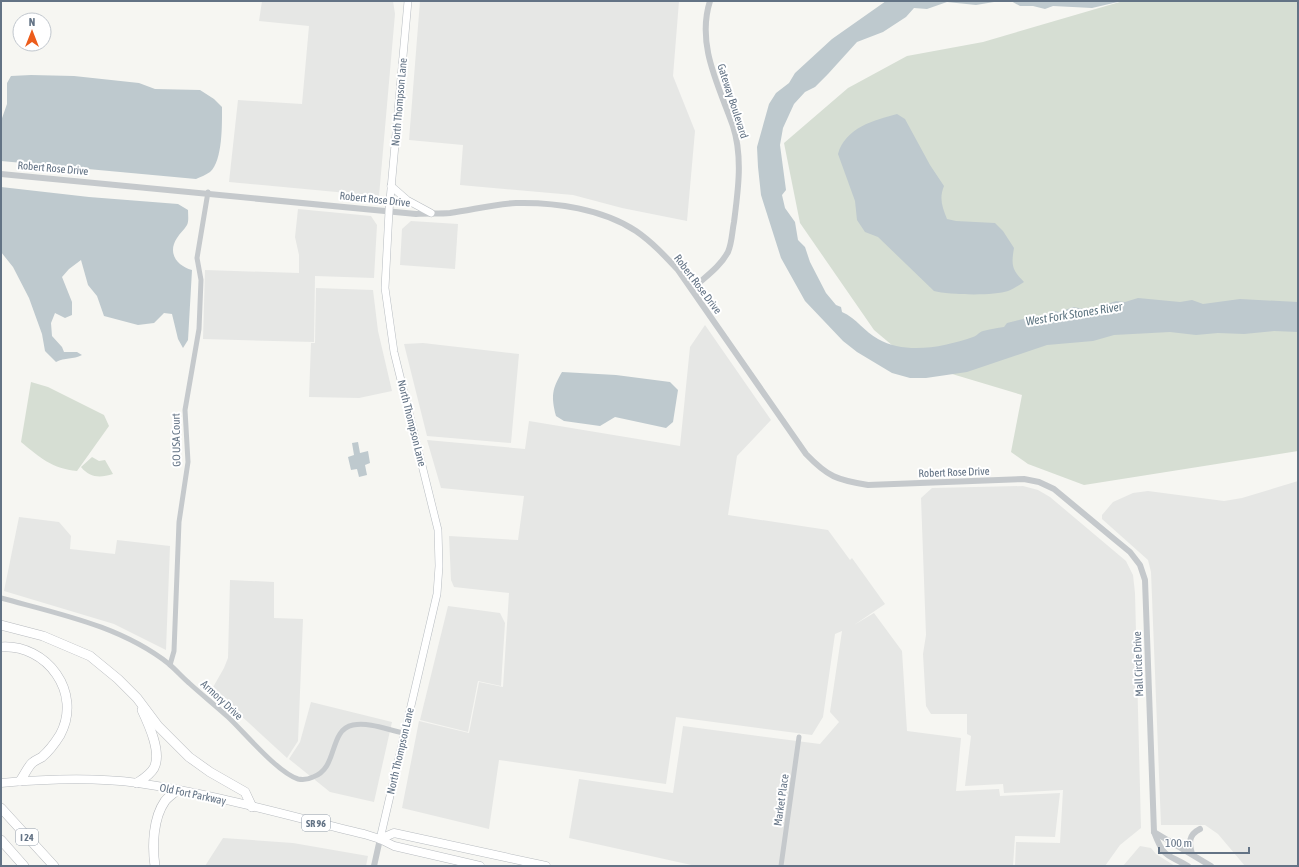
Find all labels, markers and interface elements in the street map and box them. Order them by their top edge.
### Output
north arrow [12,12,52,52]
text: N [29,16,35,28]
street label: North Thompson Lane [389,57,409,147]
street label: Gateway Boulevard [715,62,751,140]
street label: Robert Rose Drive [17,159,89,177]
street label: Robert Rose Drive [339,189,411,209]
street label: Robert Rose Drive [672,252,724,316]
water label: West Fork Stones River [1025,299,1124,329]
street label: North Thompson Lane [395,379,429,467]
street label: GO USA Court [170,413,182,467]
street label: Robert Rose Drive [918,465,990,479]
street label: Mall Circle Drive [1131,631,1145,697]
street label: Armory Drive [199,678,245,722]
street label: North Thompson Lane [384,706,416,796]
street label: Market Place [771,773,791,827]
street label: Old Fort Parkway [159,781,228,807]
road number: SR 96 [302,815,330,831]
road number: I 24 [16,829,38,845]
scale bar [1159,829,1249,855]
text: 100 m [1165,836,1192,850]

